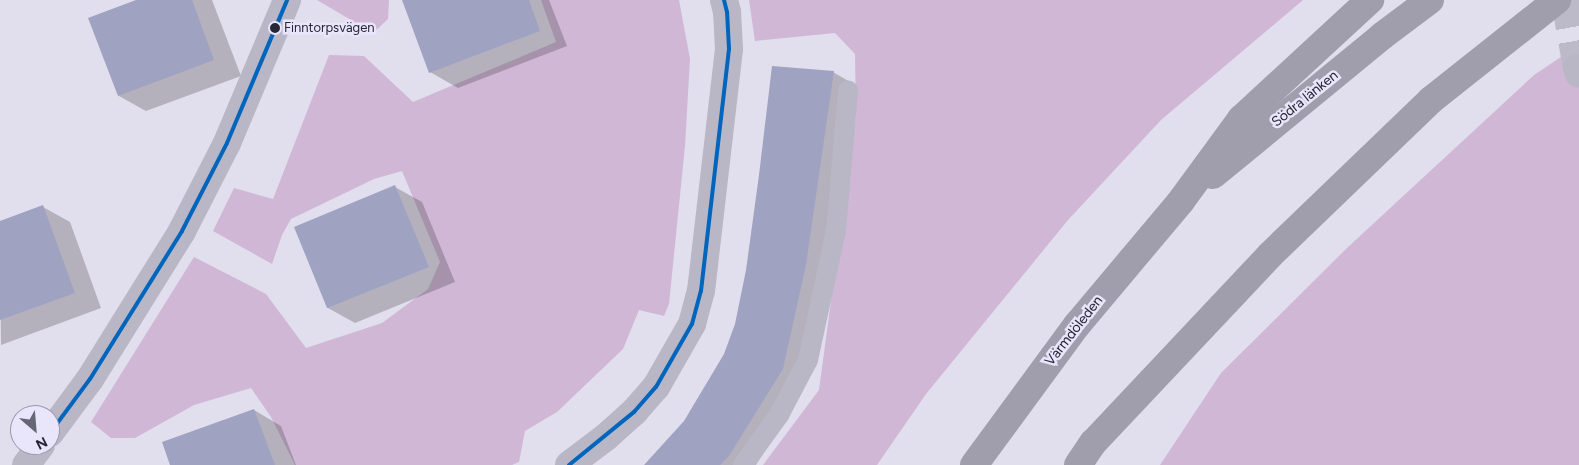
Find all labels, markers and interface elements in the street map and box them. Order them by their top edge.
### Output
place label: Finntorpsvägen [284,20,374,36]
marker: Finntorpsvägen [270,23,280,33]
street label: Södra länken [1268,67,1342,131]
street label: Värmdöleden [1041,293,1107,369]
north arrow [10,405,60,455]
text: N [33,433,50,453]

